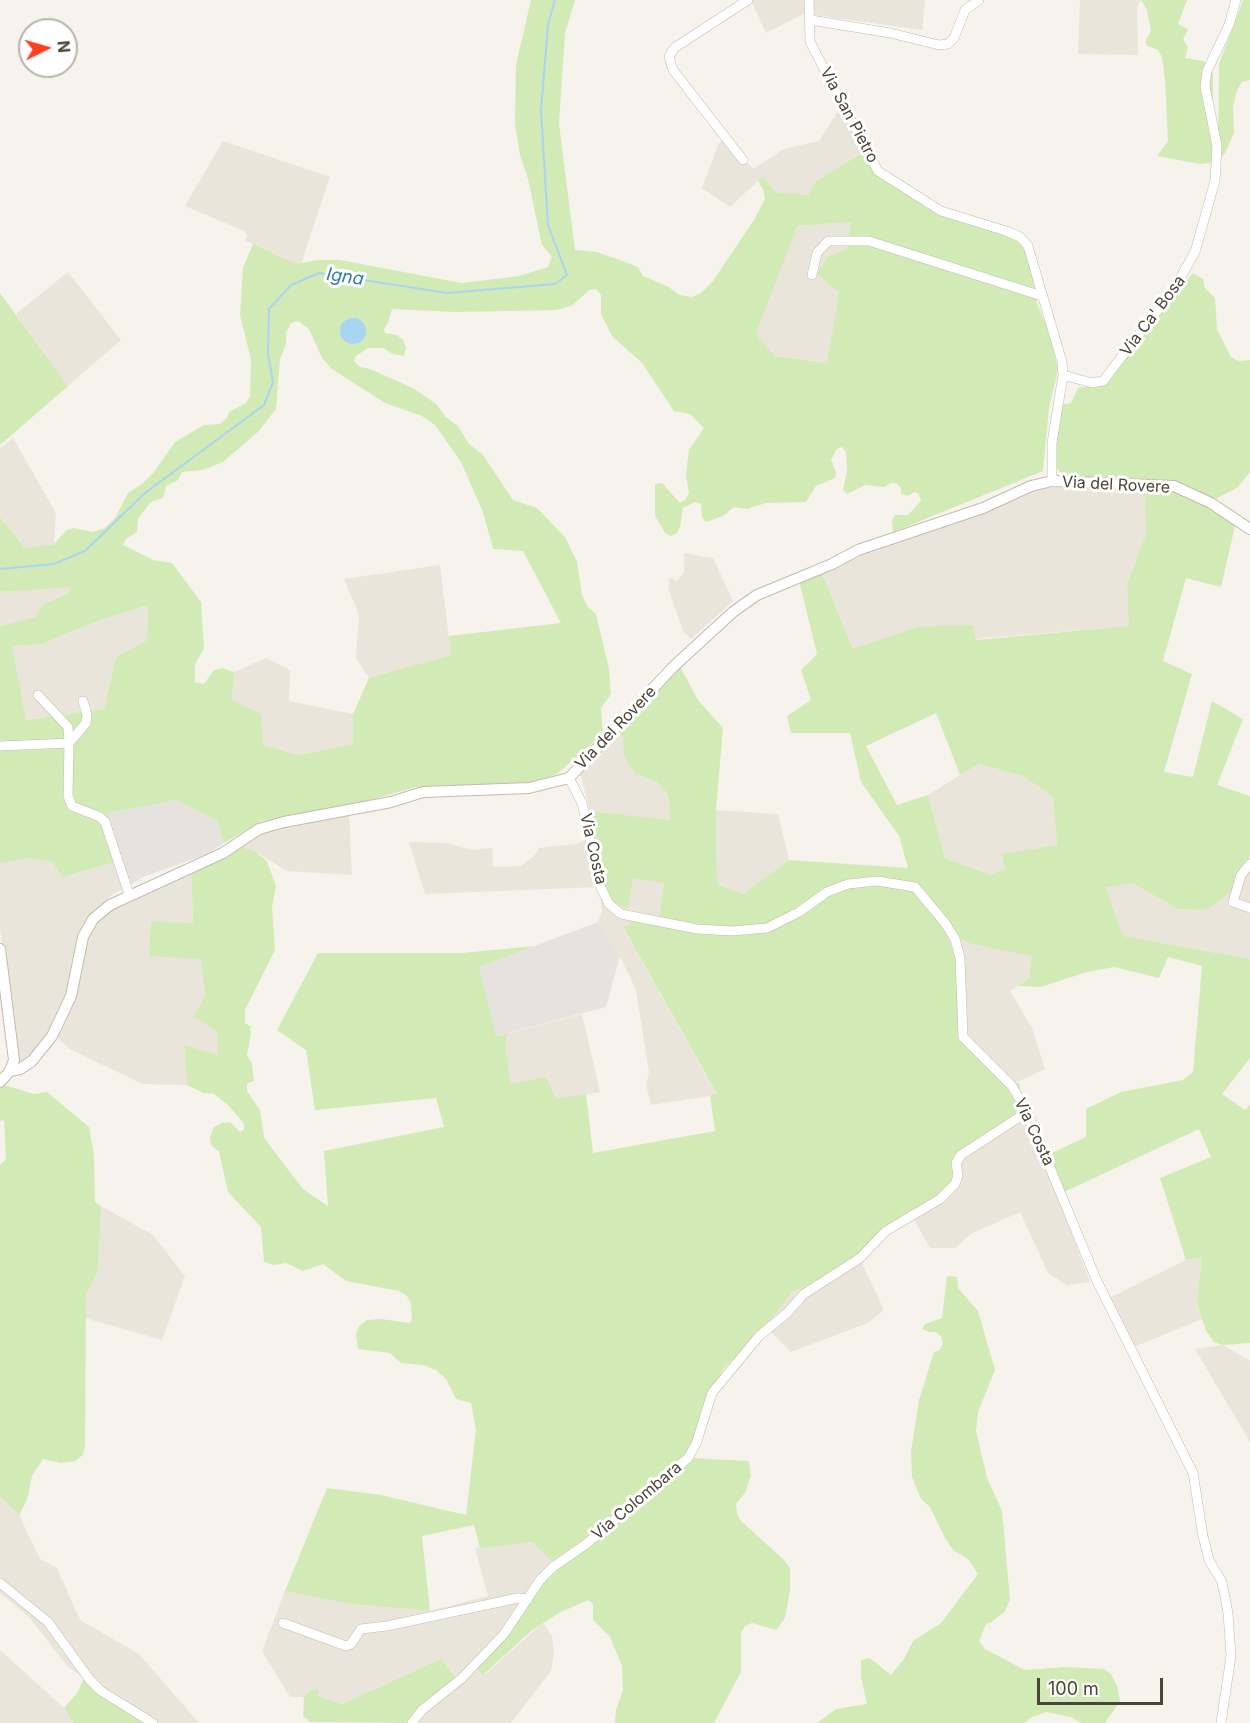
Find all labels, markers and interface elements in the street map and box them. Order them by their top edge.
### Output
north arrow [18,18,78,78]
text: N [53,40,74,54]
street label: Via San Pietro [816,64,882,166]
water label: Igna [325,264,365,290]
street label: Via Ca' Bosa [1116,272,1190,360]
street label: Via del Rovere [1061,473,1171,497]
street label: Via del Rovere [571,682,661,774]
street label: Via Costa [576,812,610,886]
street label: Via Costa [1010,1095,1058,1169]
street label: Via Colombara [588,1458,686,1544]
scale bar [1040,1666,1166,1704]
text: 100 m [1048,1678,1099,1699]

